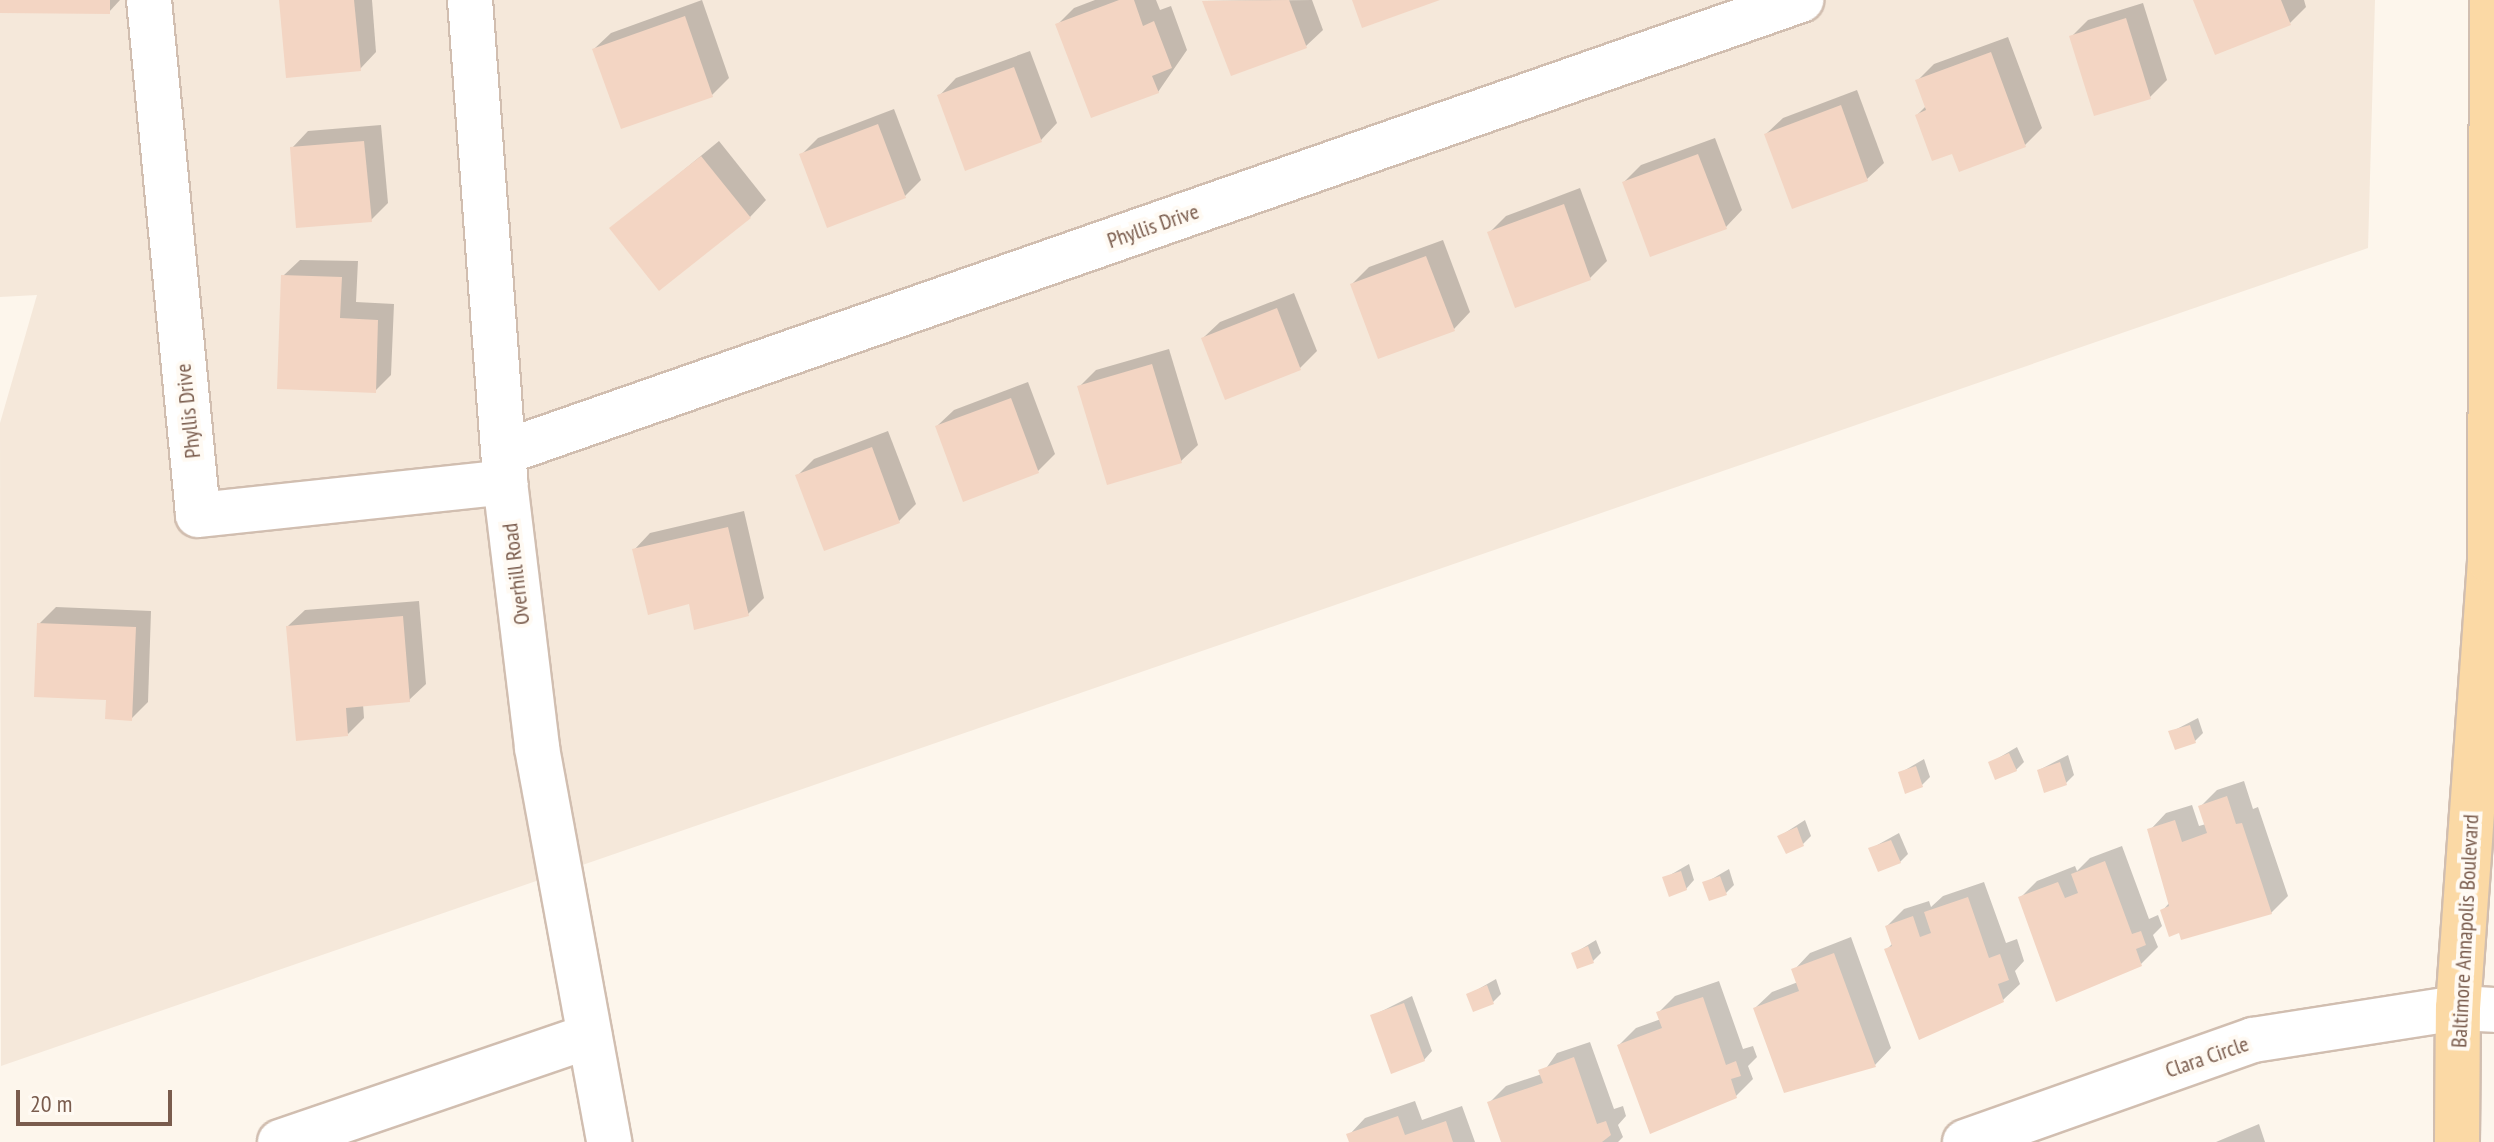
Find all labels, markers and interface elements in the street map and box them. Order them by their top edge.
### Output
street label: Phyllis Drive [1104,198,1202,254]
street label: Phyllis Drive [170,362,206,460]
street label: Overhill Road [497,522,535,626]
street label: Baltimore Annapolis Boulevard [2446,813,2484,1049]
street label: Clara Circle [2162,1030,2252,1084]
scale bar [20,1074,176,1124]
text: 20 m [30,1088,72,1119]

